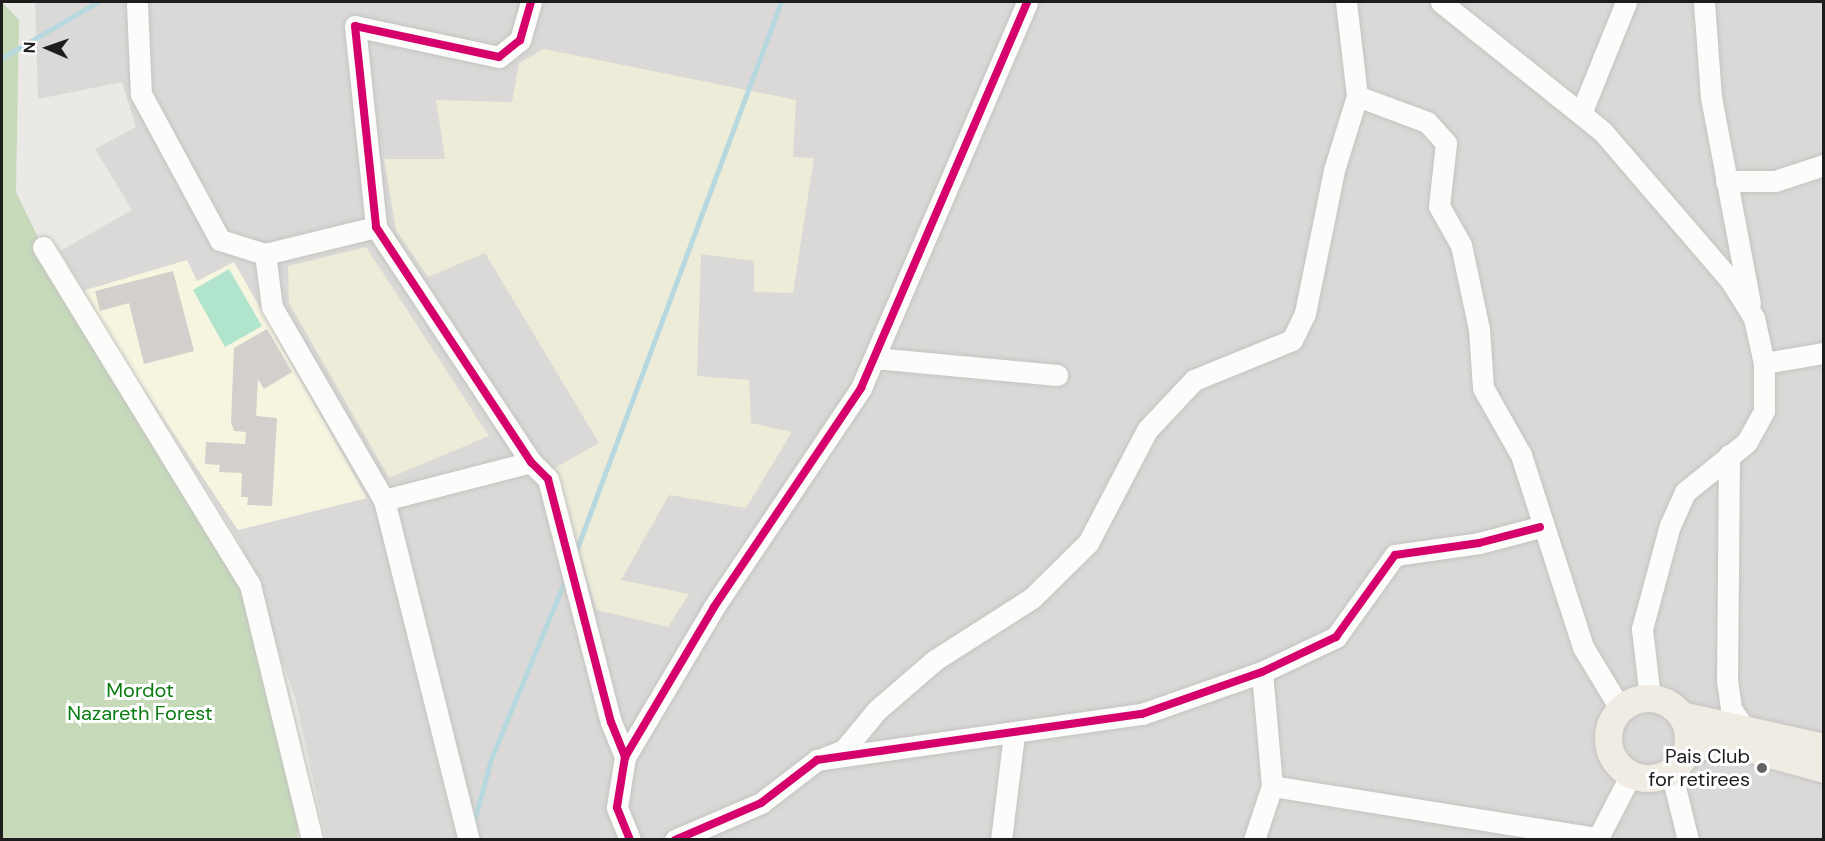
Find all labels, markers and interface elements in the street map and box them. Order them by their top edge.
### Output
north arrow [18,18,78,78]
text: N [19,41,40,54]
park label: Mordot Nazareth Forest [67,678,213,725]
place label: Pais Club for retirees [1649,744,1750,791]
marker: Pais Club for retirees [1755,761,1769,775]

